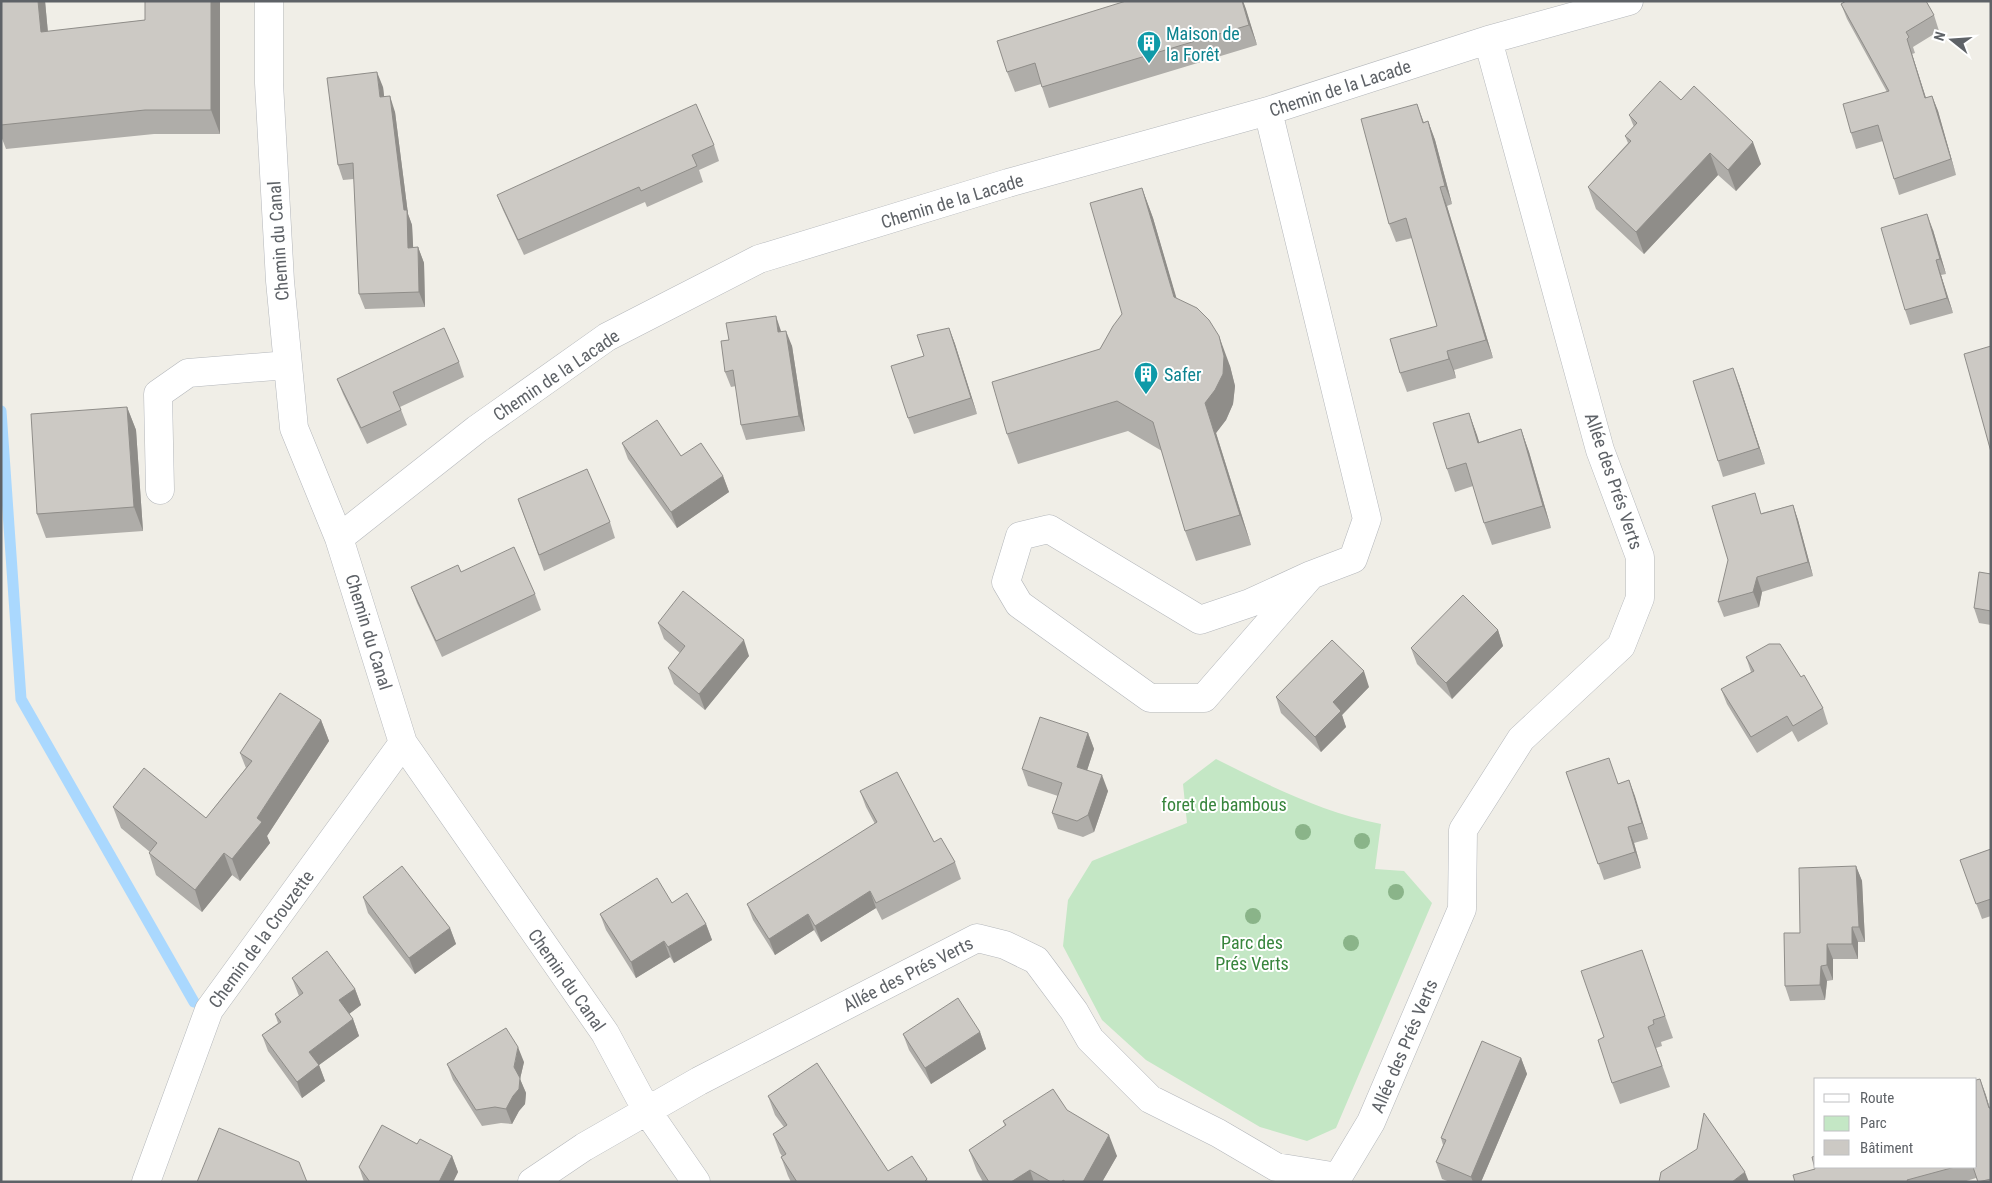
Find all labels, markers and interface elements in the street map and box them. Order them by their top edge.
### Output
north arrow [1927,15,1977,65]
place label: Maison de la Forêt [1166,23,1240,65]
building icon: Maison de la Forêt [1136,30,1162,64]
text: N [1931,30,1948,43]
street label: Chemin de la Lacade [1266,55,1414,121]
street label: Chemin de la Lacade [878,169,1026,233]
street label: Chemin du Canal [263,180,293,302]
street label: Chemin de la Lacade [489,325,623,425]
building icon: Safer [1133,361,1159,395]
place label: Safer [1164,364,1202,385]
street label: Allée des Prés Verts [1581,410,1647,552]
street label: Chemin du Canal [341,572,397,692]
park label: foret de bambous [1161,794,1287,815]
street label: Chemin de la Crouzette [204,866,318,1012]
street label: Chemin du Canal [524,925,610,1035]
street label: Allée des Prés Verts [840,932,976,1016]
park label: Parc des Prés Verts [1215,932,1289,974]
street label: Allée des Prés Verts [1366,976,1442,1116]
legend [1814,1078,1977,1168]
text: Route [1860,1089,1894,1107]
text: Parc [1860,1114,1887,1132]
text: Bâtiment [1860,1139,1913,1157]

